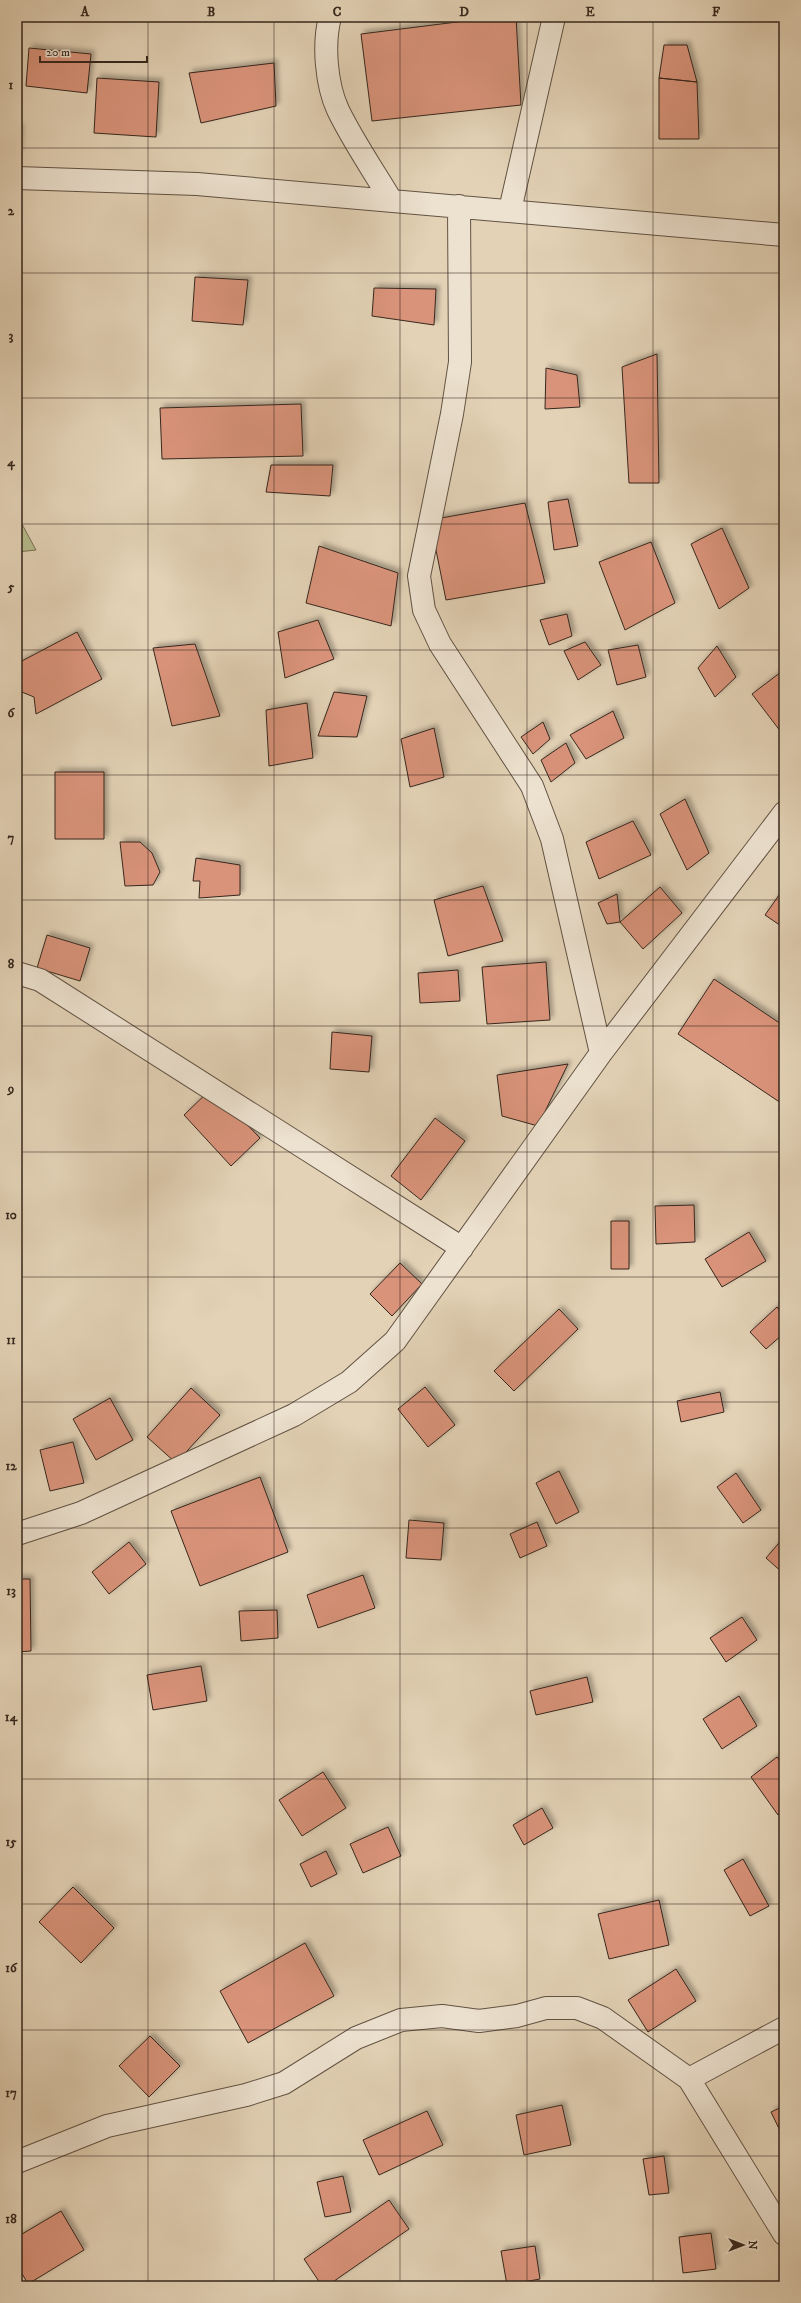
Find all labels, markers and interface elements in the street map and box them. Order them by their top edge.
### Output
text: A [80,4,90,20]
text: B [207,4,215,20]
text: C [333,4,342,20]
text: D [459,4,469,20]
text: E [585,4,595,20]
text: F [712,4,721,20]
scale bar [40,38,147,64]
text: 20 m [46,45,70,60]
text: 1 [9,77,14,93]
text: 2 [8,203,15,219]
text: 3 [9,328,14,344]
text: 4 [6,454,15,471]
text: 5 [7,579,15,595]
text: 6 [8,705,16,721]
text: 7 [8,830,15,846]
text: 8 [8,956,15,972]
text: 9 [7,1081,14,1097]
text: 10 [5,1207,17,1223]
text: 11 [6,1332,16,1348]
text: 12 [5,1458,17,1474]
text: 13 [6,1583,16,1599]
text: 14 [5,1709,18,1726]
text: 15 [5,1834,17,1850]
text: 16 [5,1960,18,1976]
text: 17 [5,2085,17,2101]
text: 18 [5,2211,17,2227]
north arrow [723,2225,763,2265]
text: N [745,2240,759,2250]

